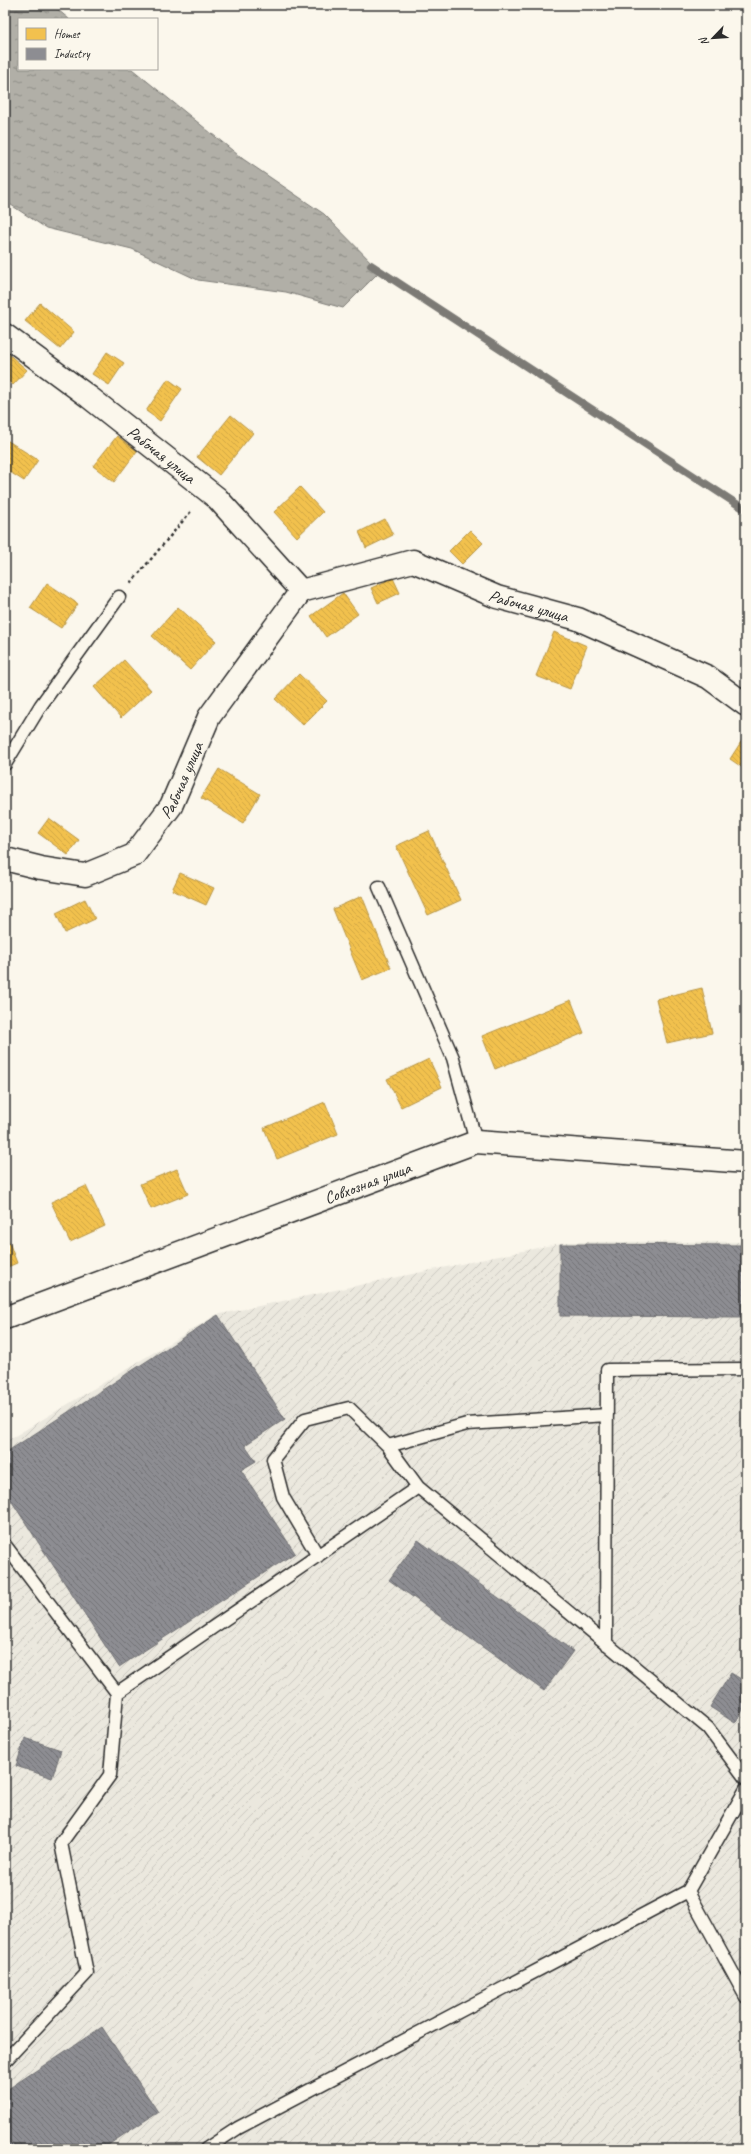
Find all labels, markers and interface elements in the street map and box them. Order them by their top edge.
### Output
legend [18,18,158,70]
north arrow [693,18,733,58]
text: Homes [54,26,81,42]
text: N [695,34,712,48]
text: Industry [54,46,91,62]
street label: Рабочая улица [123,421,201,489]
street label: Рабочая улица [486,584,572,627]
street label: Рабочая улица [155,737,208,822]
street label: Совхозная улица [321,1156,415,1208]

